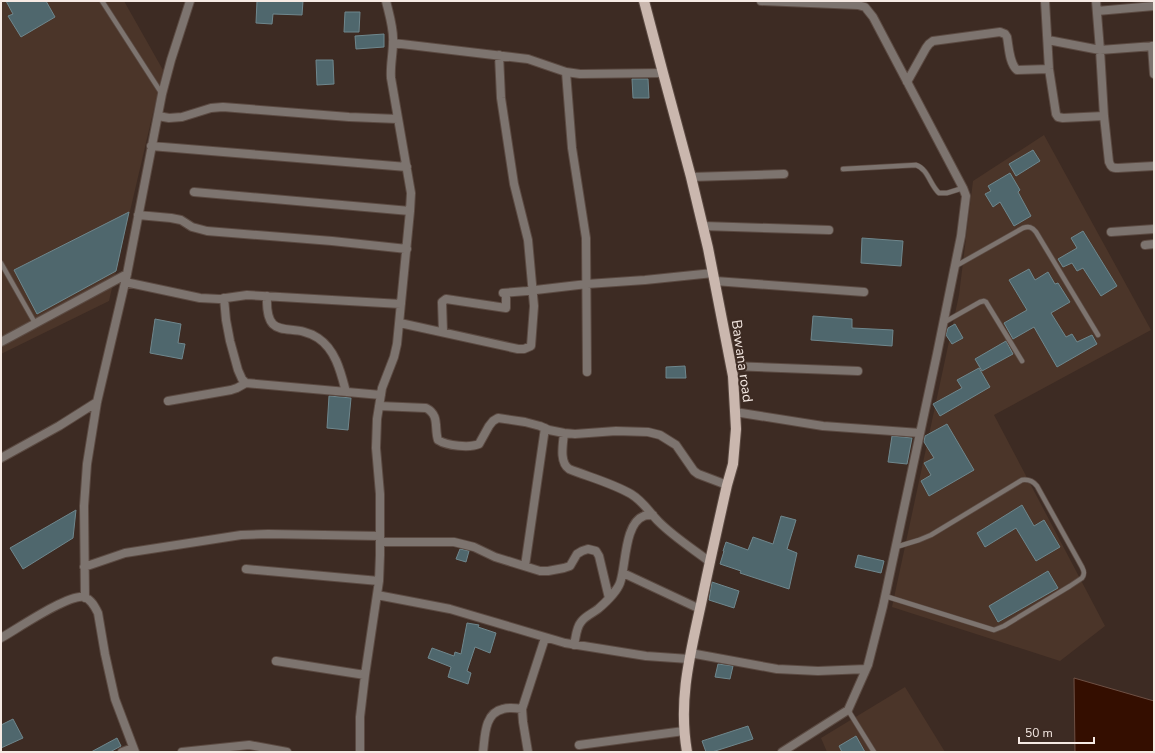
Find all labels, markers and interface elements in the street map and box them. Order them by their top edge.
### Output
street label: Bawana road [727,319,757,403]
scale bar [1019,719,1094,745]
text: 50 m [1025,725,1053,741]

